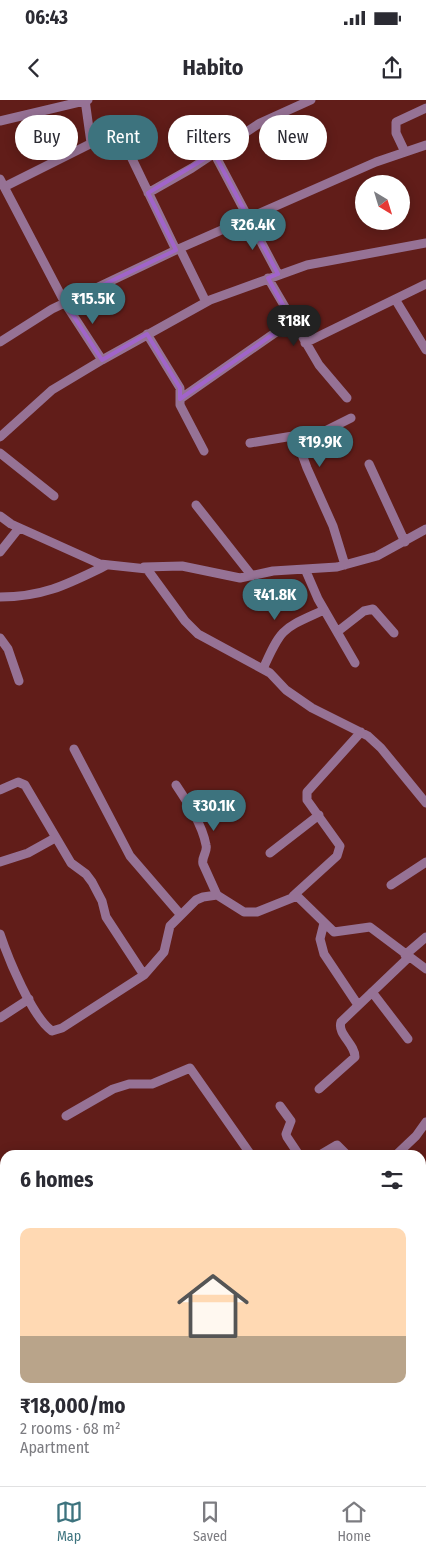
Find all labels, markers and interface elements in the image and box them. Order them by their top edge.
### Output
text: 06:43 [25,6,68,29]
icon: back [20,54,48,82]
text: Habito [183,54,243,81]
icon: share [378,54,406,82]
chip: Buy [15,115,78,160]
chip: Rent [88,115,158,160]
chip: Filters [168,115,249,160]
chip: New [259,115,327,160]
north arrow [355,175,410,230]
map controls [355,175,410,230]
pin: ₹26.4K [212,208,294,251]
text: ₹26.4K [231,215,275,234]
pin: ₹15.5K [52,282,134,325]
text: ₹15.5K [71,289,115,308]
pin: ₹18K [264,304,324,347]
text: ₹18K [278,311,310,330]
pin: ₹19.9K [279,426,361,468]
text: ₹19.9K [298,432,342,451]
pin: ₹41.8K [234,578,316,621]
text: ₹41.8K [254,585,296,604]
pin: ₹30.1K [173,790,255,832]
text: ₹30.1K [193,796,235,815]
icon: filters [378,1166,406,1194]
text: 6 homes [20,1167,93,1193]
icon: home [168,1261,258,1351]
text: ₹18,000/mo [20,1393,126,1419]
text: 2 rooms · 68 m² [20,1419,121,1438]
text: Apartment [20,1438,89,1457]
tab: Map [55,1498,83,1545]
tab: Saved [193,1498,227,1545]
tab: Home [337,1498,371,1545]

